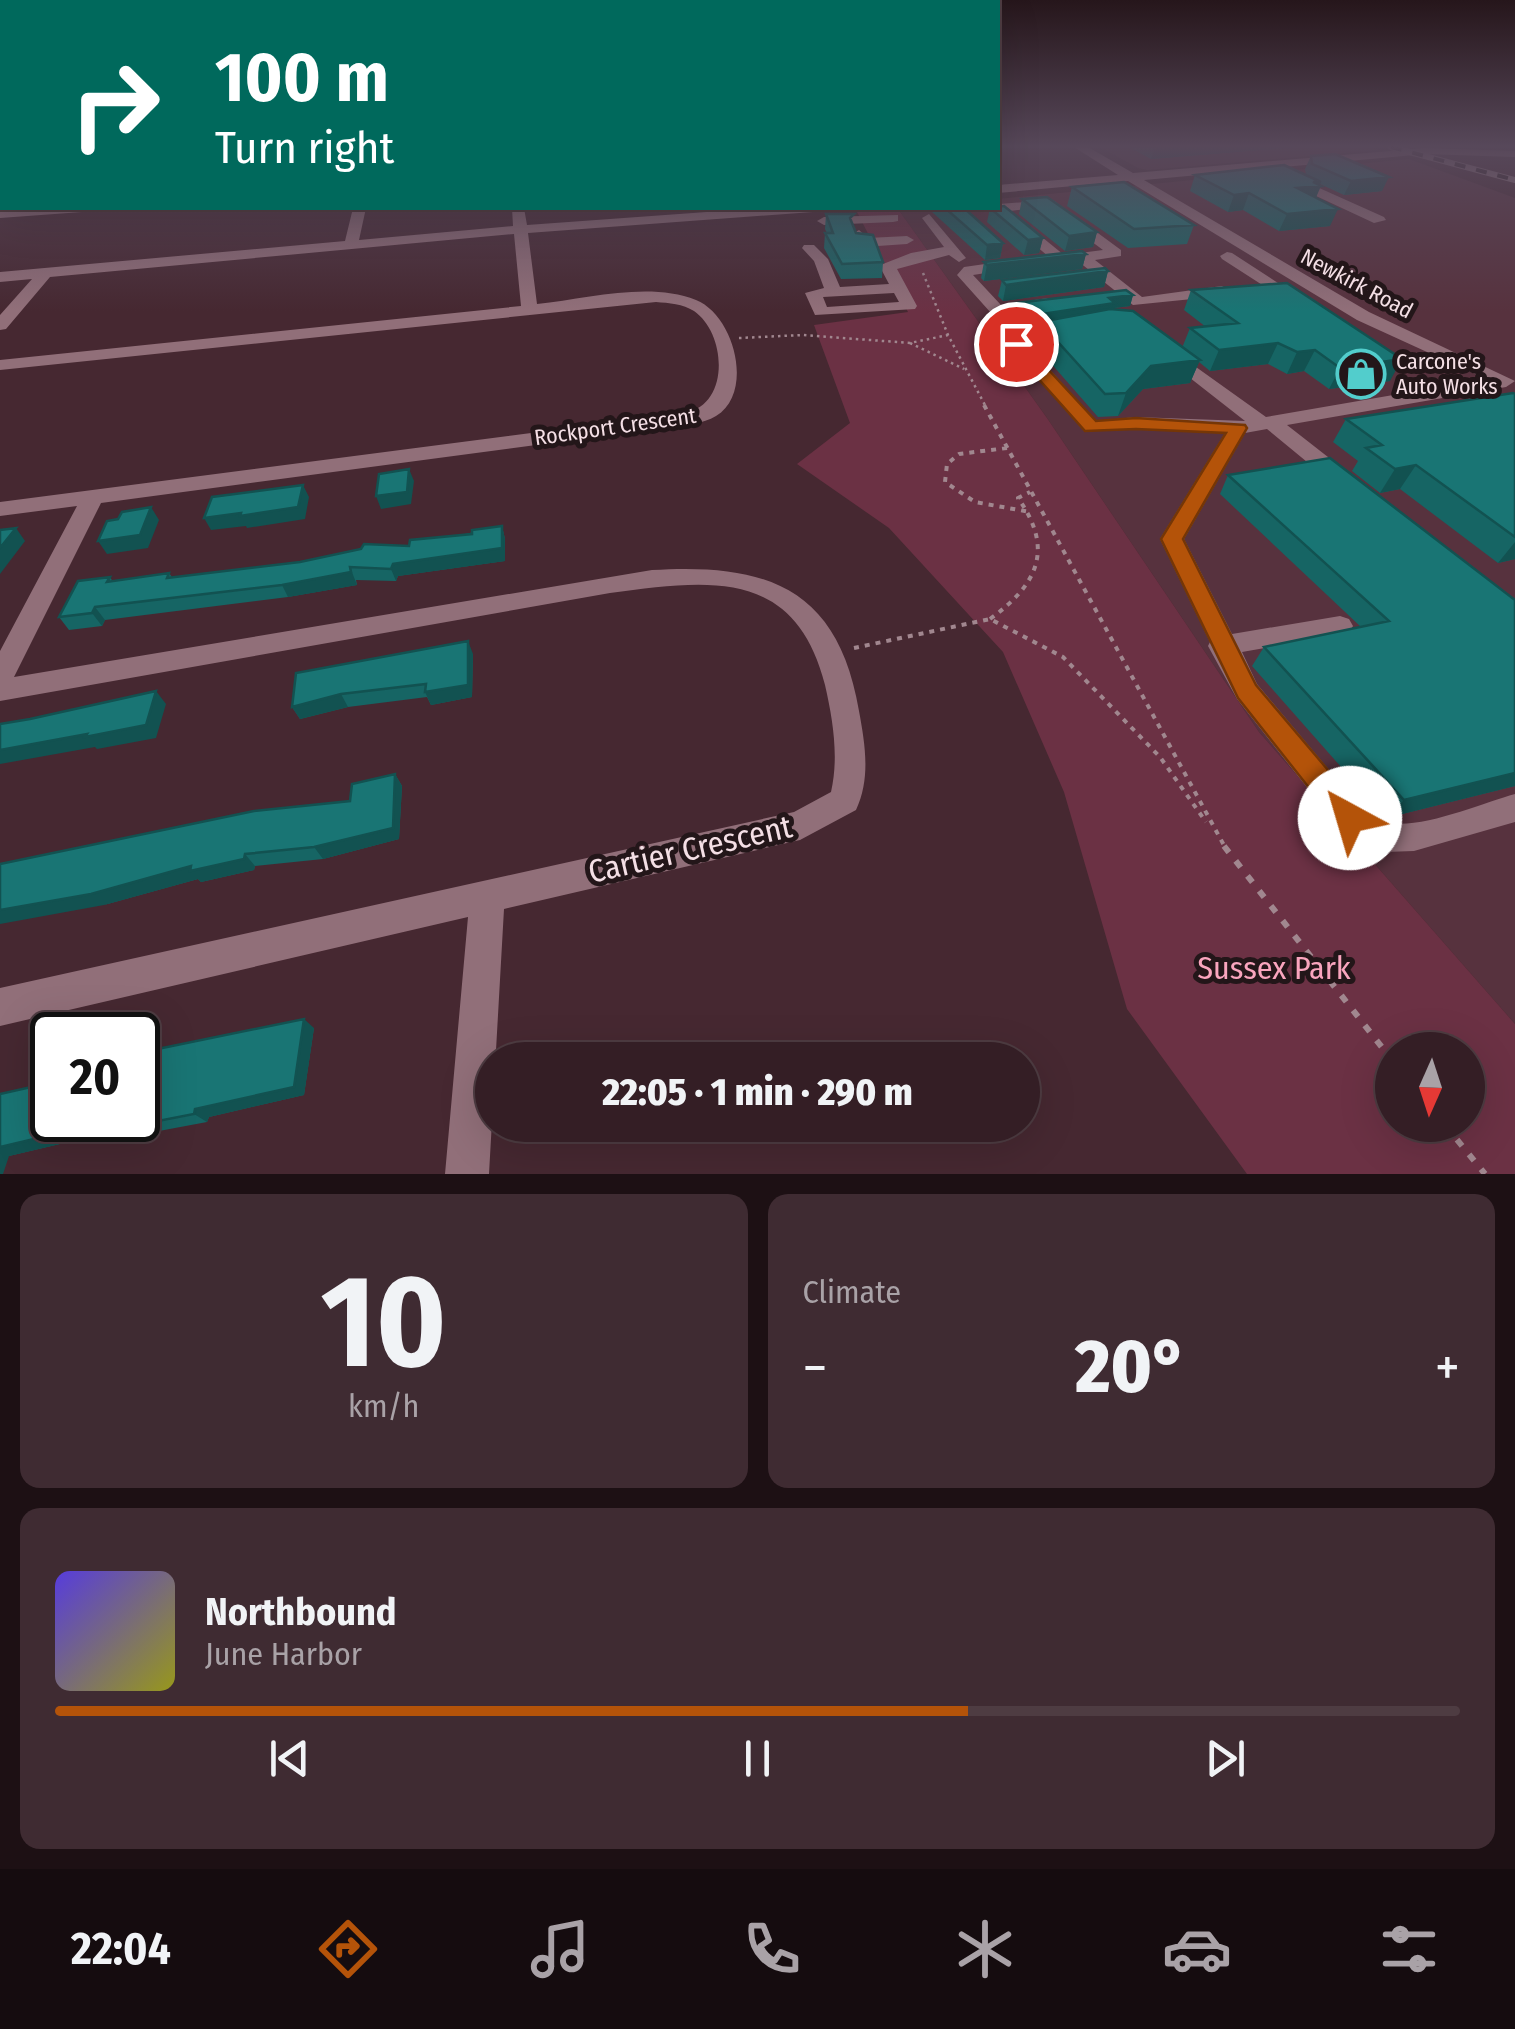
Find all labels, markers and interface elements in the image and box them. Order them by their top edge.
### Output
text: 100 m [215,36,389,120]
icon: right [50,40,180,170]
text: Turn right [215,121,394,175]
street label: Newkirk Road [1296,243,1417,324]
pin [974,302,1059,387]
icon: arrive [989,317,1044,372]
shop icon: Carcone's Auto Works [1335,348,1387,400]
place label: Carcone's Auto Works [1396,348,1498,400]
street label: Rockport Crescent [532,402,698,451]
position arrow [1298,766,1402,870]
street label: Cartier Crescent [585,807,796,891]
park label: Sussex Park [1197,949,1351,987]
speed limit sign: 20 [30,1012,160,1142]
north arrow [1375,1032,1485,1142]
map controls [1375,1032,1485,1142]
text: 22:05 · 1 min · 290 m [602,1069,913,1115]
text: 10 [321,1244,447,1400]
text: Climate [803,1273,901,1311]
text: 20° [1075,1322,1187,1412]
text: − [803,1335,827,1401]
text: + [1435,1335,1460,1401]
text: km/h [348,1387,419,1425]
text: Northbound [205,1589,397,1635]
text: June Harbor [205,1635,362,1673]
icon: previous [262,1731,317,1786]
icon: pause [730,1731,785,1786]
icon: next [1198,1731,1253,1786]
icon: directions [313,1914,383,1984]
icon: music [525,1914,595,1984]
icon: phone [737,1914,807,1984]
icon: climate [950,1914,1020,1984]
icon: car [1162,1914,1232,1984]
icon: filters [1374,1914,1444,1984]
text: 22:04 [71,1922,171,1976]

